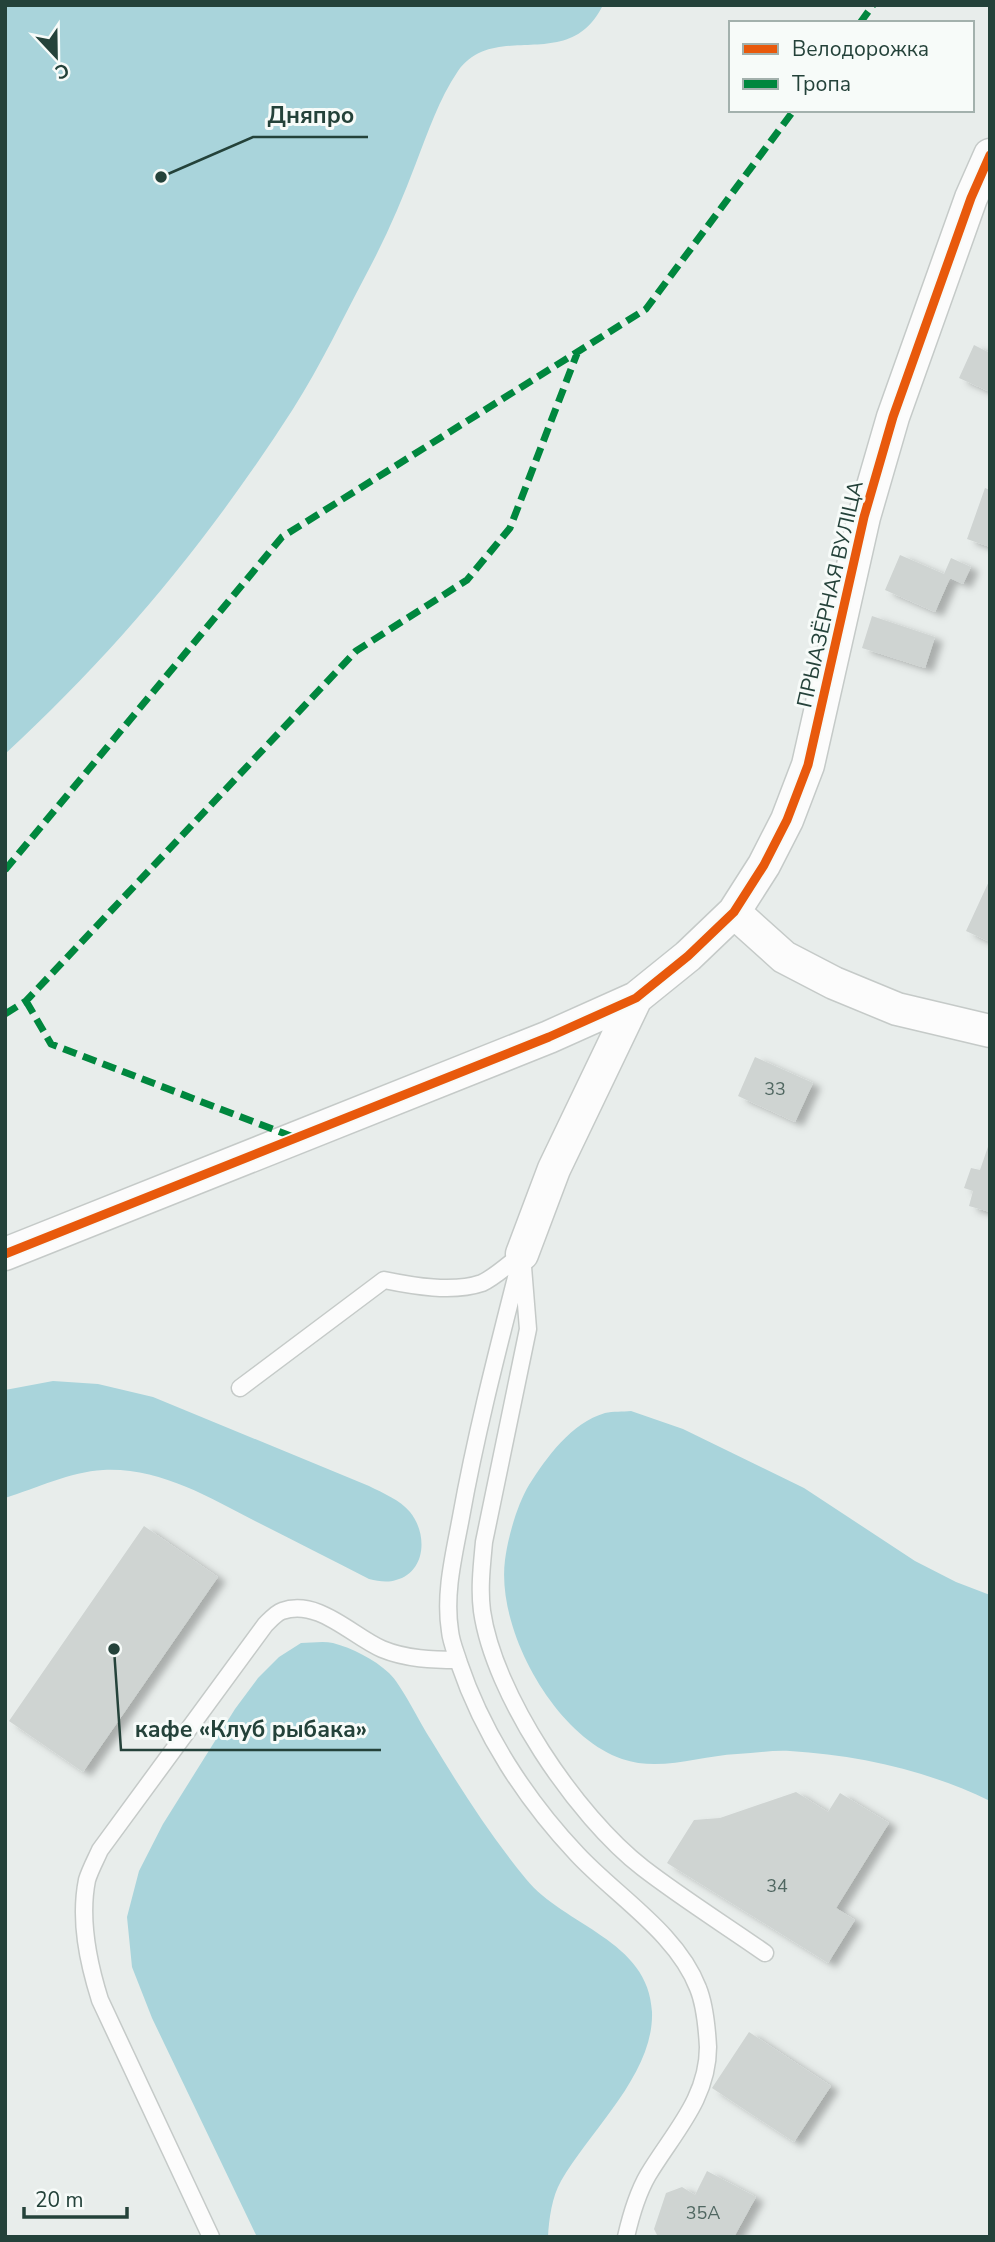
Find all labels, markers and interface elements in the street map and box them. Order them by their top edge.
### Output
north arrow [21,21,91,91]
legend [729,21,974,112]
text: Велодорожка [792,35,929,63]
text: С [51,56,73,85]
text: Тропа [792,70,851,98]
callout: Дняпро [253,93,368,137]
text: Дняпро [268,100,354,131]
street label: ПРЫАЗЁРНАЯ ВУЛІЦА [790,478,870,710]
house number: 33 [764,1077,786,1101]
callout: кафе «Клуб рыбака» [121,1706,381,1750]
text: кафе «Клуб рыбака» [135,1714,367,1745]
house number: 34 [766,1874,788,1898]
scale bar [24,2176,128,2220]
text: 20 m [35,2186,84,2214]
house number: 35А [686,2201,720,2225]

